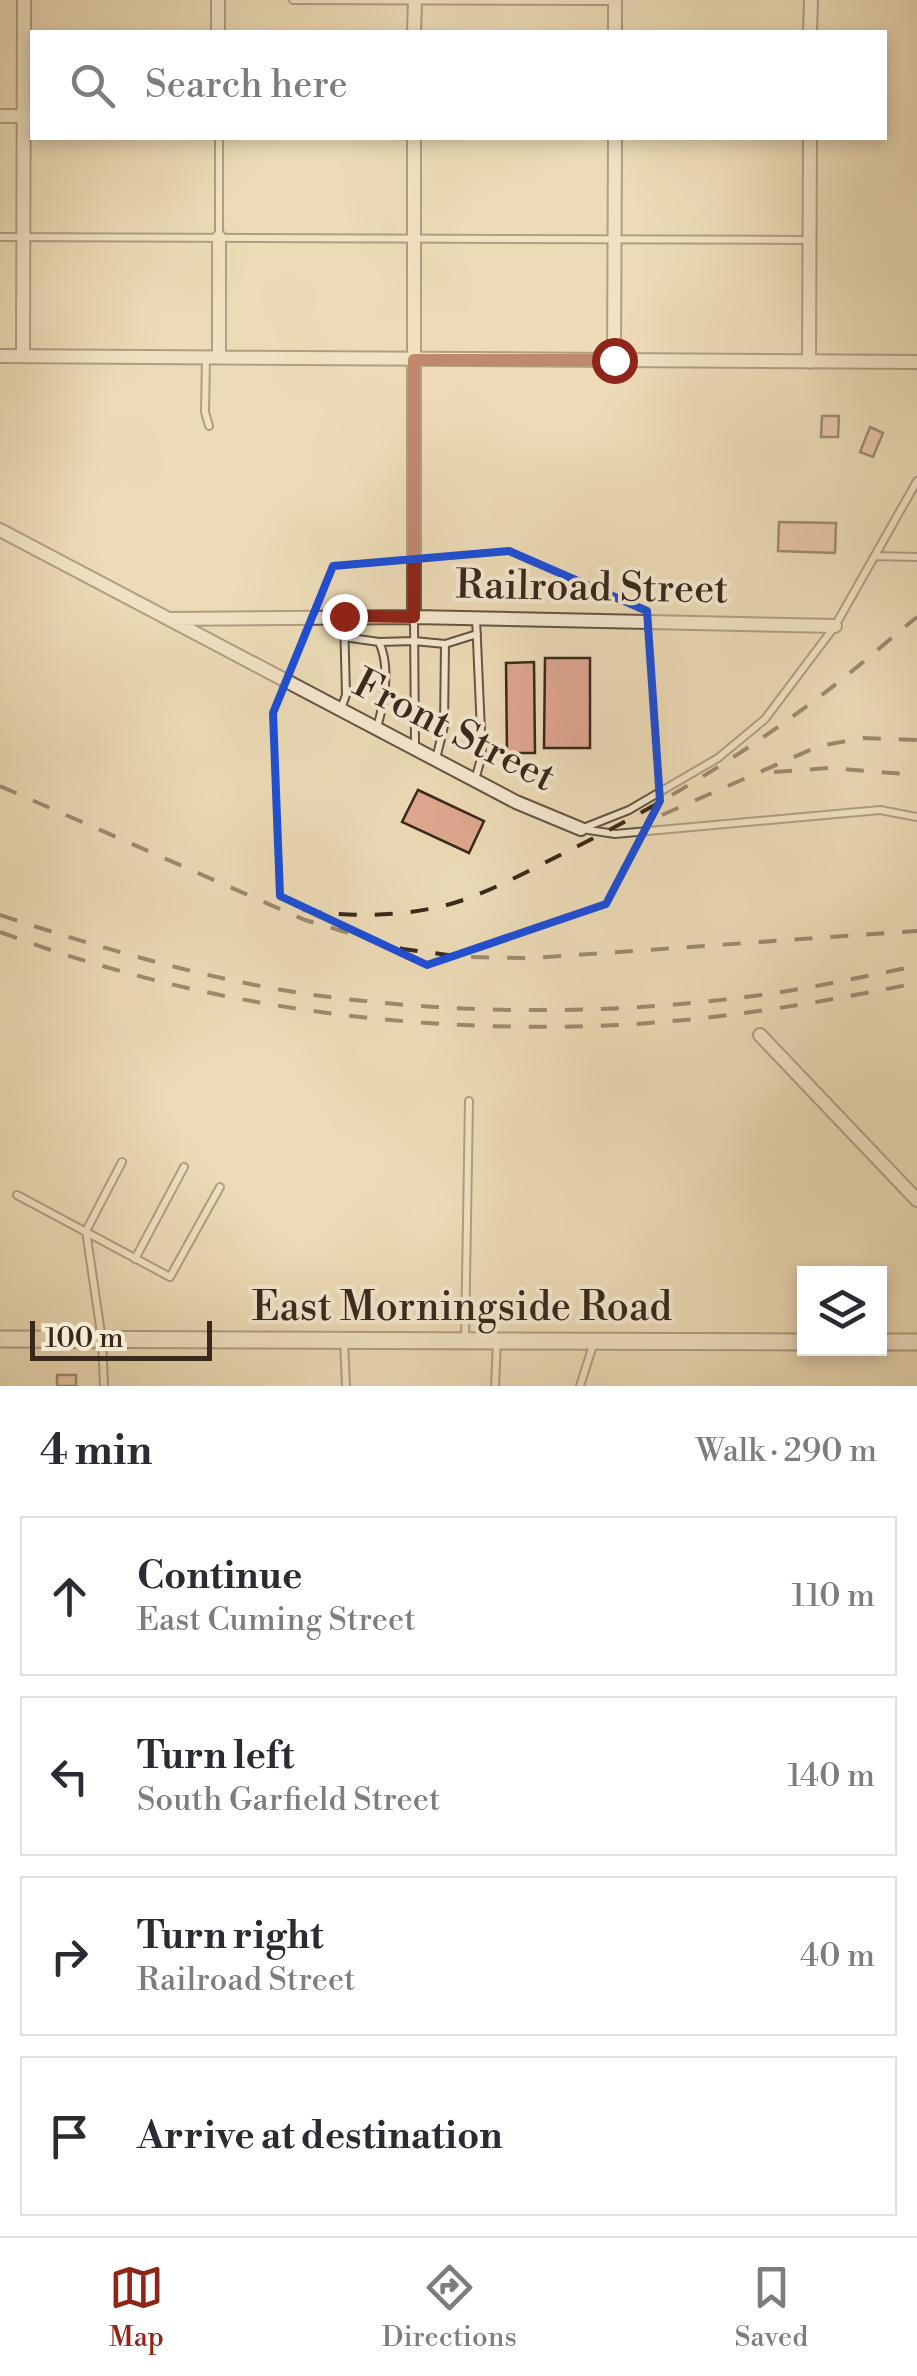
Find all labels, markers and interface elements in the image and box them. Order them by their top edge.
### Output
search box [30,30,887,140]
icon: search [65,58,120,113]
text: Search here [145,62,348,109]
route start [592,338,638,384]
street label: Railroad Street [455,561,729,615]
route end [322,594,368,640]
street label: Front Street [345,659,563,803]
map controls [797,1266,887,1356]
button: layers [797,1266,887,1356]
street label: East Morningside Road [252,1283,672,1334]
scale bar [30,1316,212,1360]
text: 100 m [45,1321,124,1356]
text: 4 min [40,1425,152,1478]
text: Walk · 290 m [696,1431,877,1471]
text: Continue [137,1553,302,1600]
icon: ahead [42,1569,97,1624]
text: 110 m [792,1576,875,1616]
text: East Cuming Street [137,1600,415,1640]
text: Turn left [137,1733,294,1780]
icon: left [42,1749,97,1804]
text: 140 m [788,1756,875,1796]
text: South Garfield Street [137,1780,440,1820]
text: Turn right [137,1913,323,1960]
icon: right [42,1929,97,1984]
text: 40 m [800,1936,875,1976]
text: Railroad Street [137,1960,355,2000]
icon: arrive [42,2109,97,2164]
text: Arrive at destination [137,2113,503,2160]
tab: Map [109,2260,164,2355]
tab: Directions [382,2260,517,2355]
tab: Saved [735,2260,808,2355]

